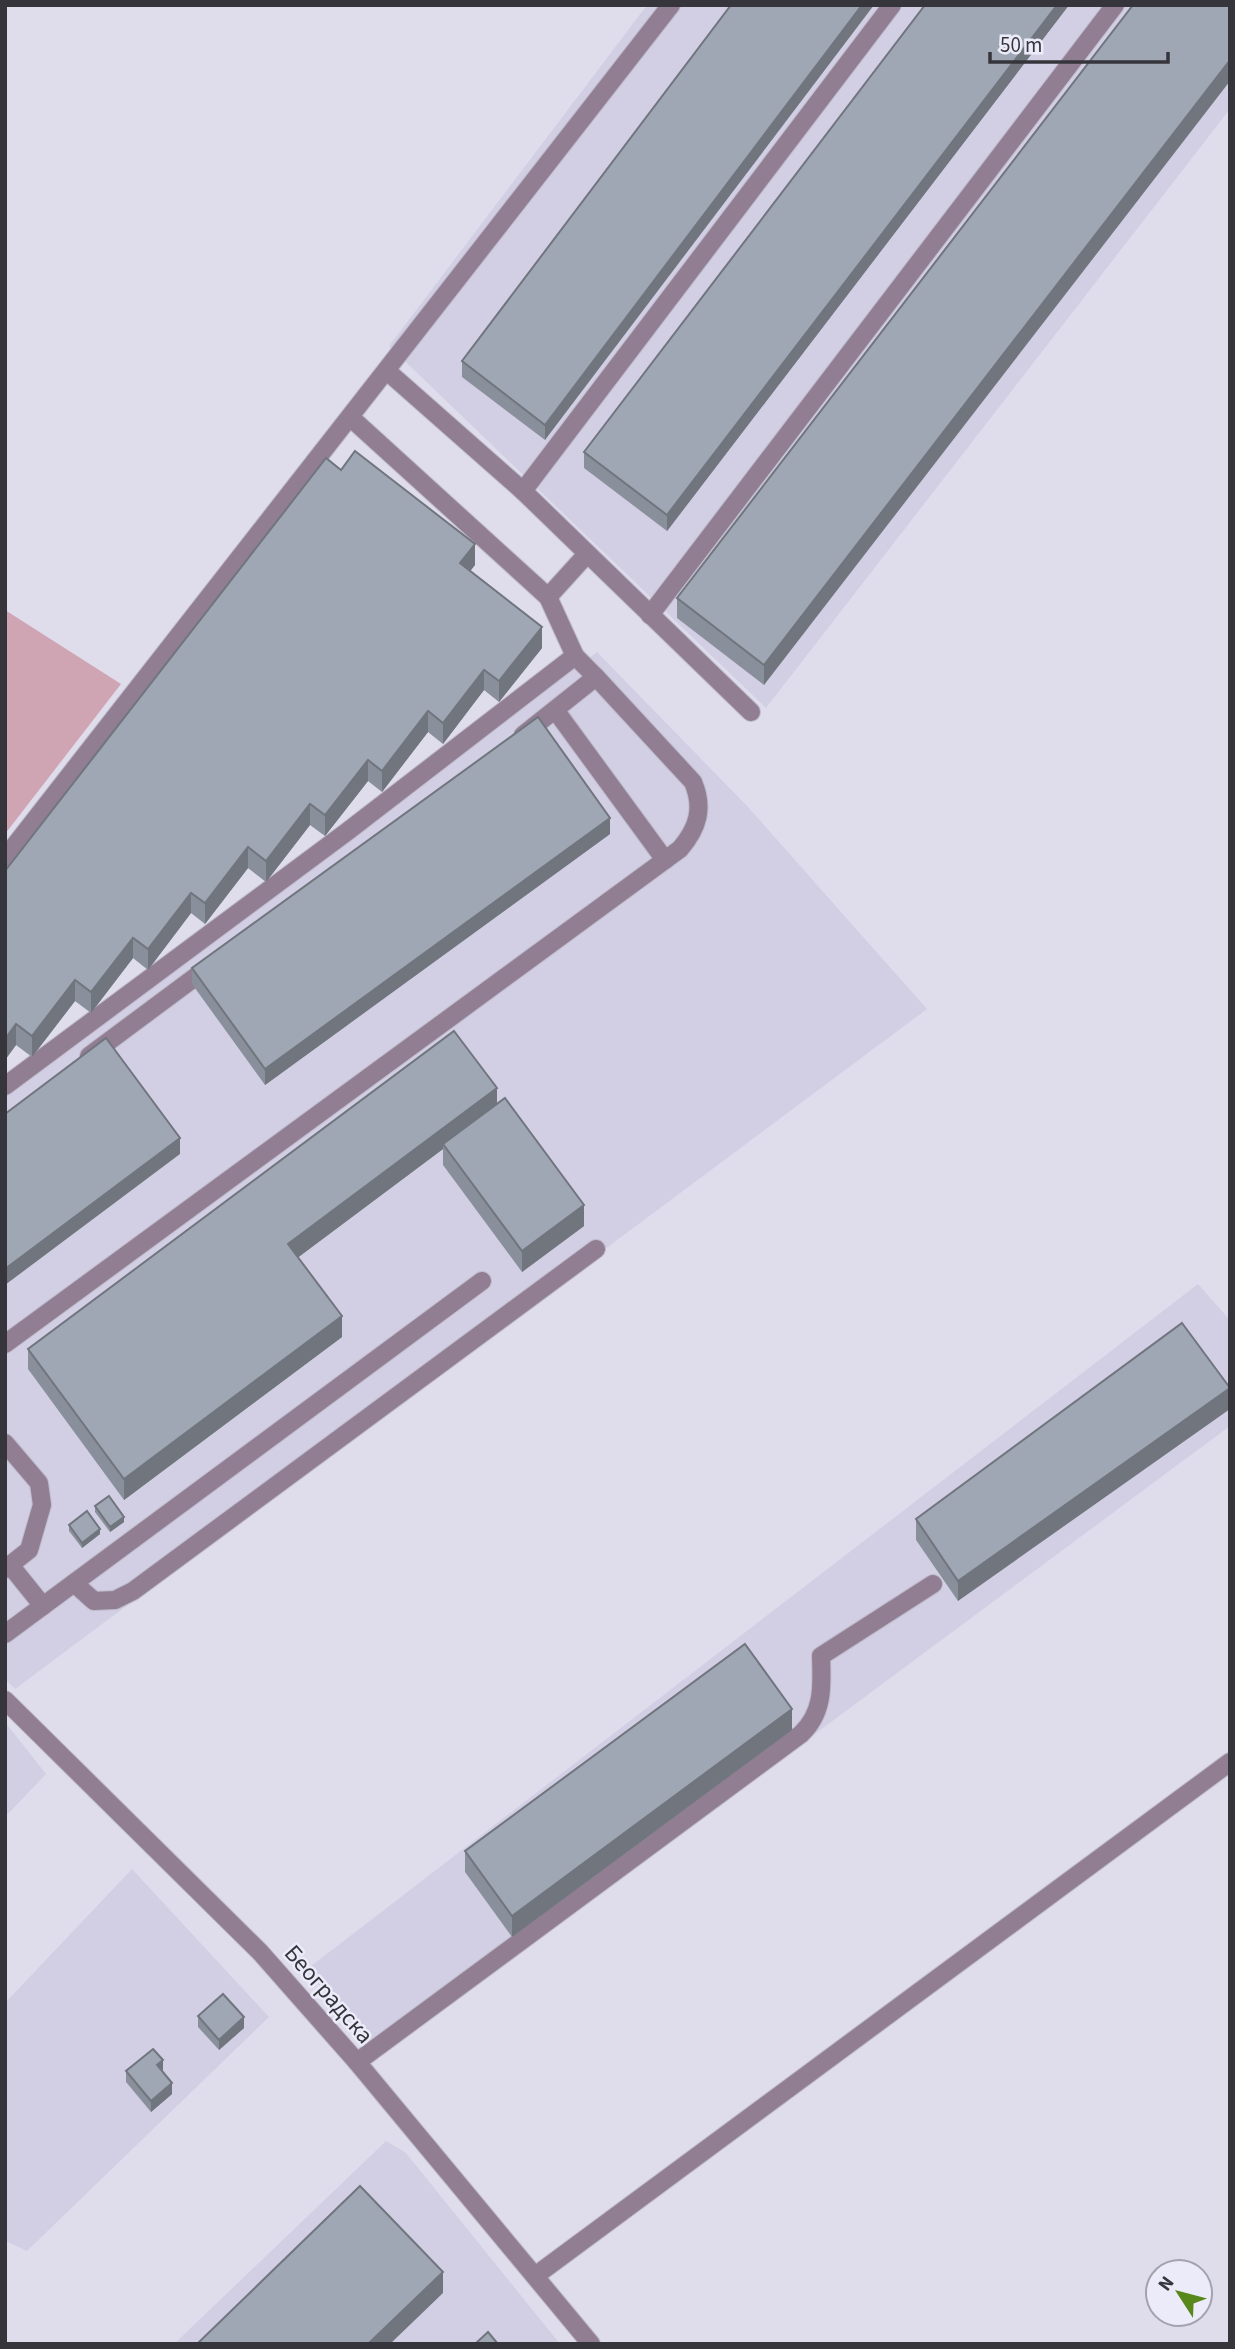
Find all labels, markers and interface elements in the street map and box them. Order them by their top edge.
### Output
scale bar [990,21,1168,65]
text: 50 m [1000,30,1042,60]
street label: Београдска [276,1937,382,2052]
north arrow [1144,2258,1214,2328]
text: N [1152,2271,1181,2297]

